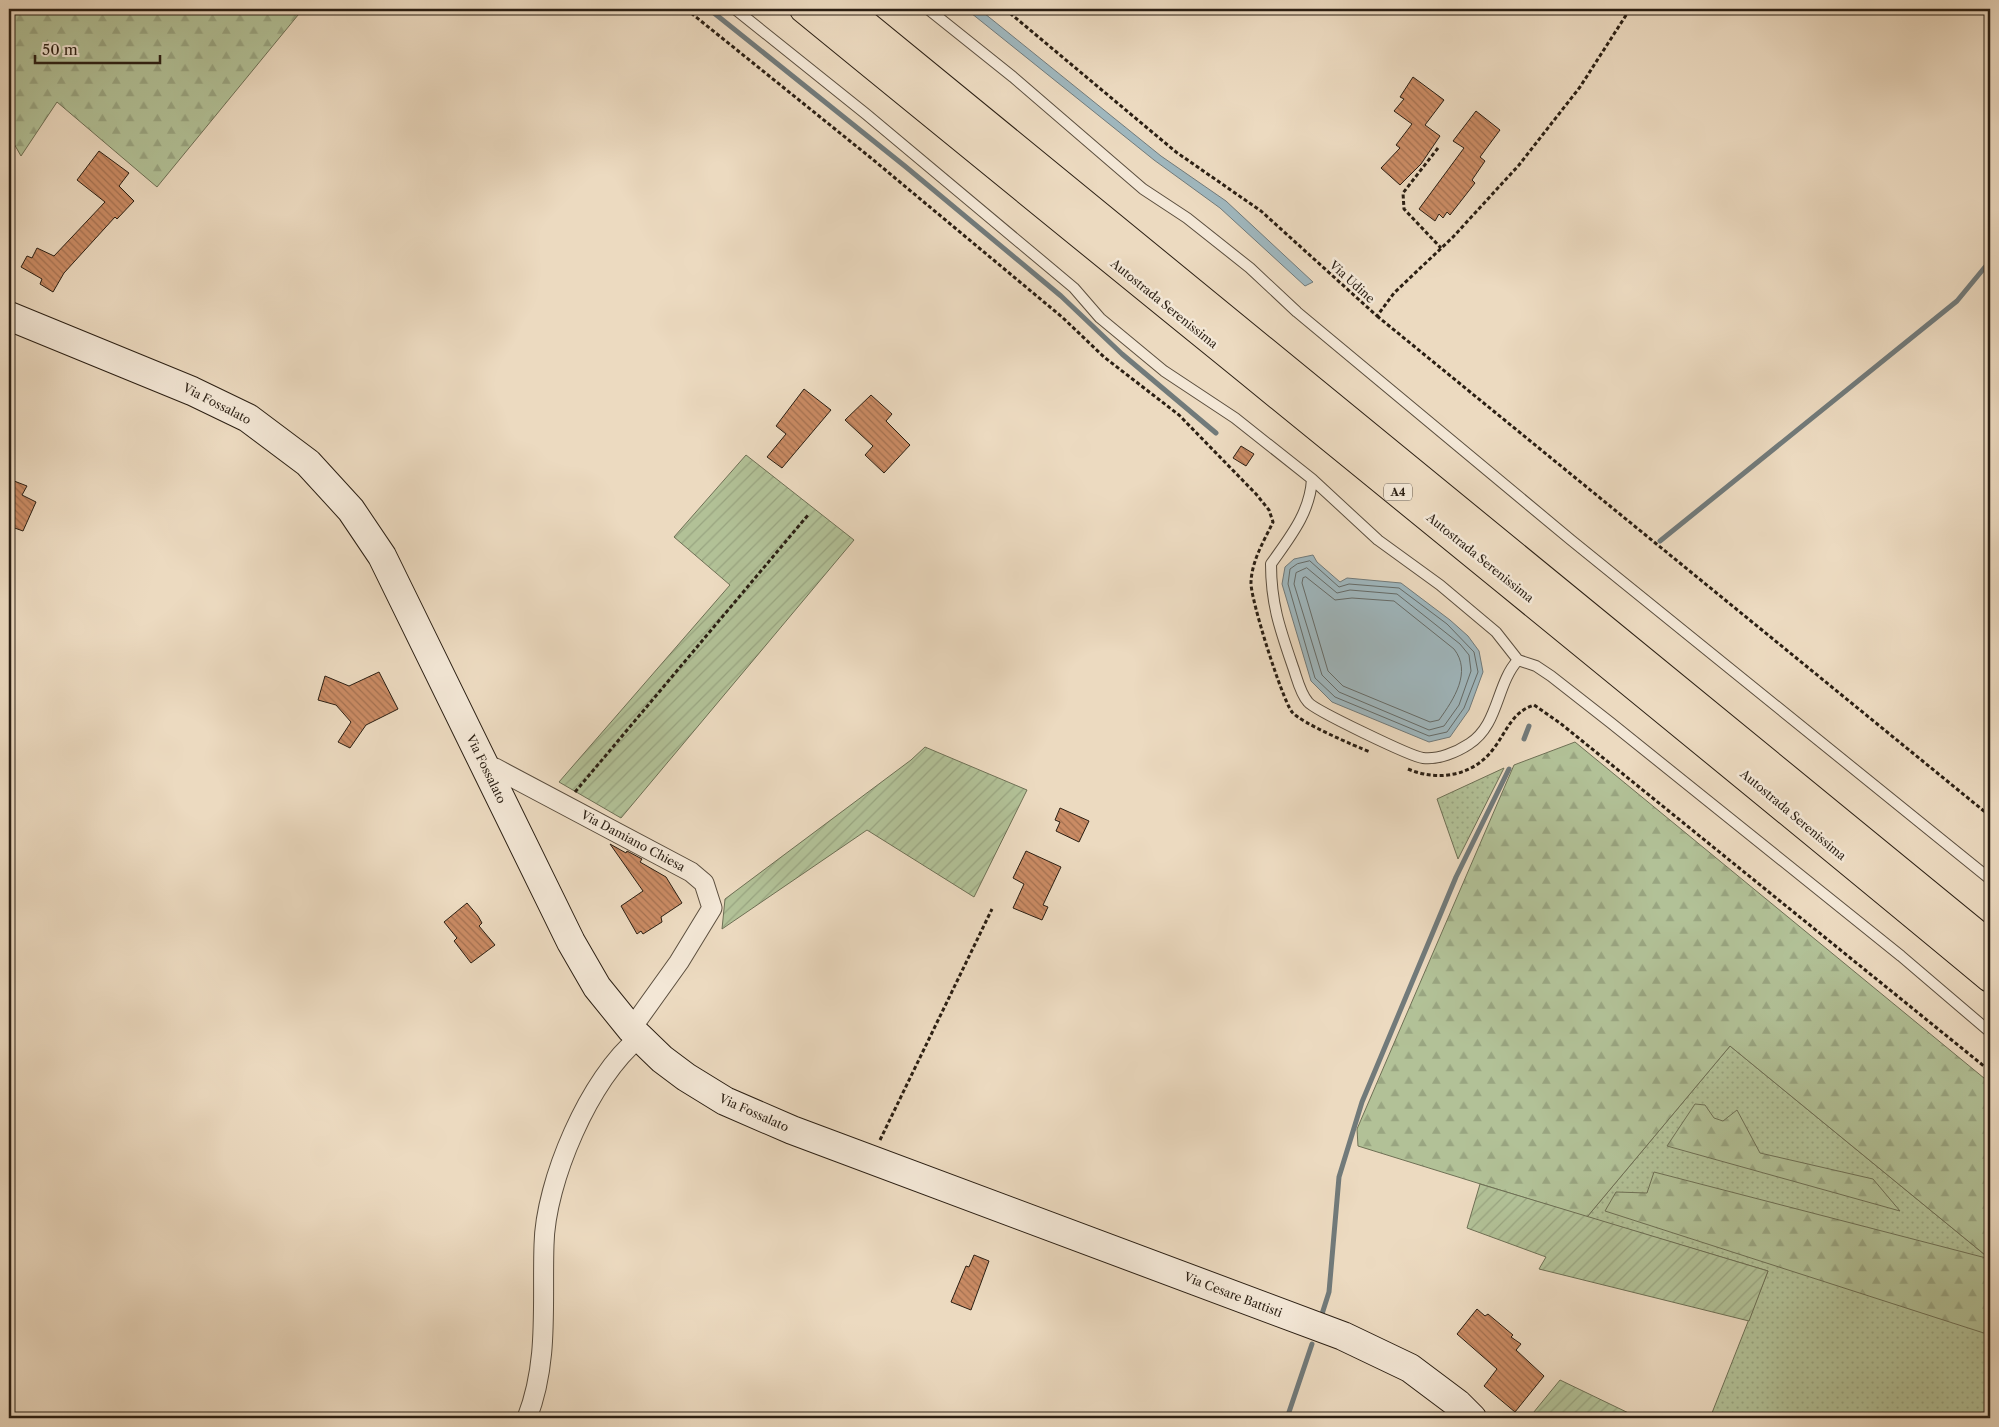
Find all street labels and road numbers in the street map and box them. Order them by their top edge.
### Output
street label: Autostrada Serenissima [1107,255,1221,352]
street label: Via Udine [1326,257,1378,306]
street label: Via Fossalato [180,379,254,427]
road number: A4 [1384,484,1412,501]
street label: Autostrada Serenissima [1423,509,1537,606]
street label: Via Fossalato [463,731,510,806]
street label: Autostrada Serenissima [1737,765,1850,864]
street label: Via Damiano Chiesa [578,806,688,875]
street label: Via Fossalato [716,1090,791,1135]
street label: Via Cesare Battisti [1181,1269,1285,1320]

